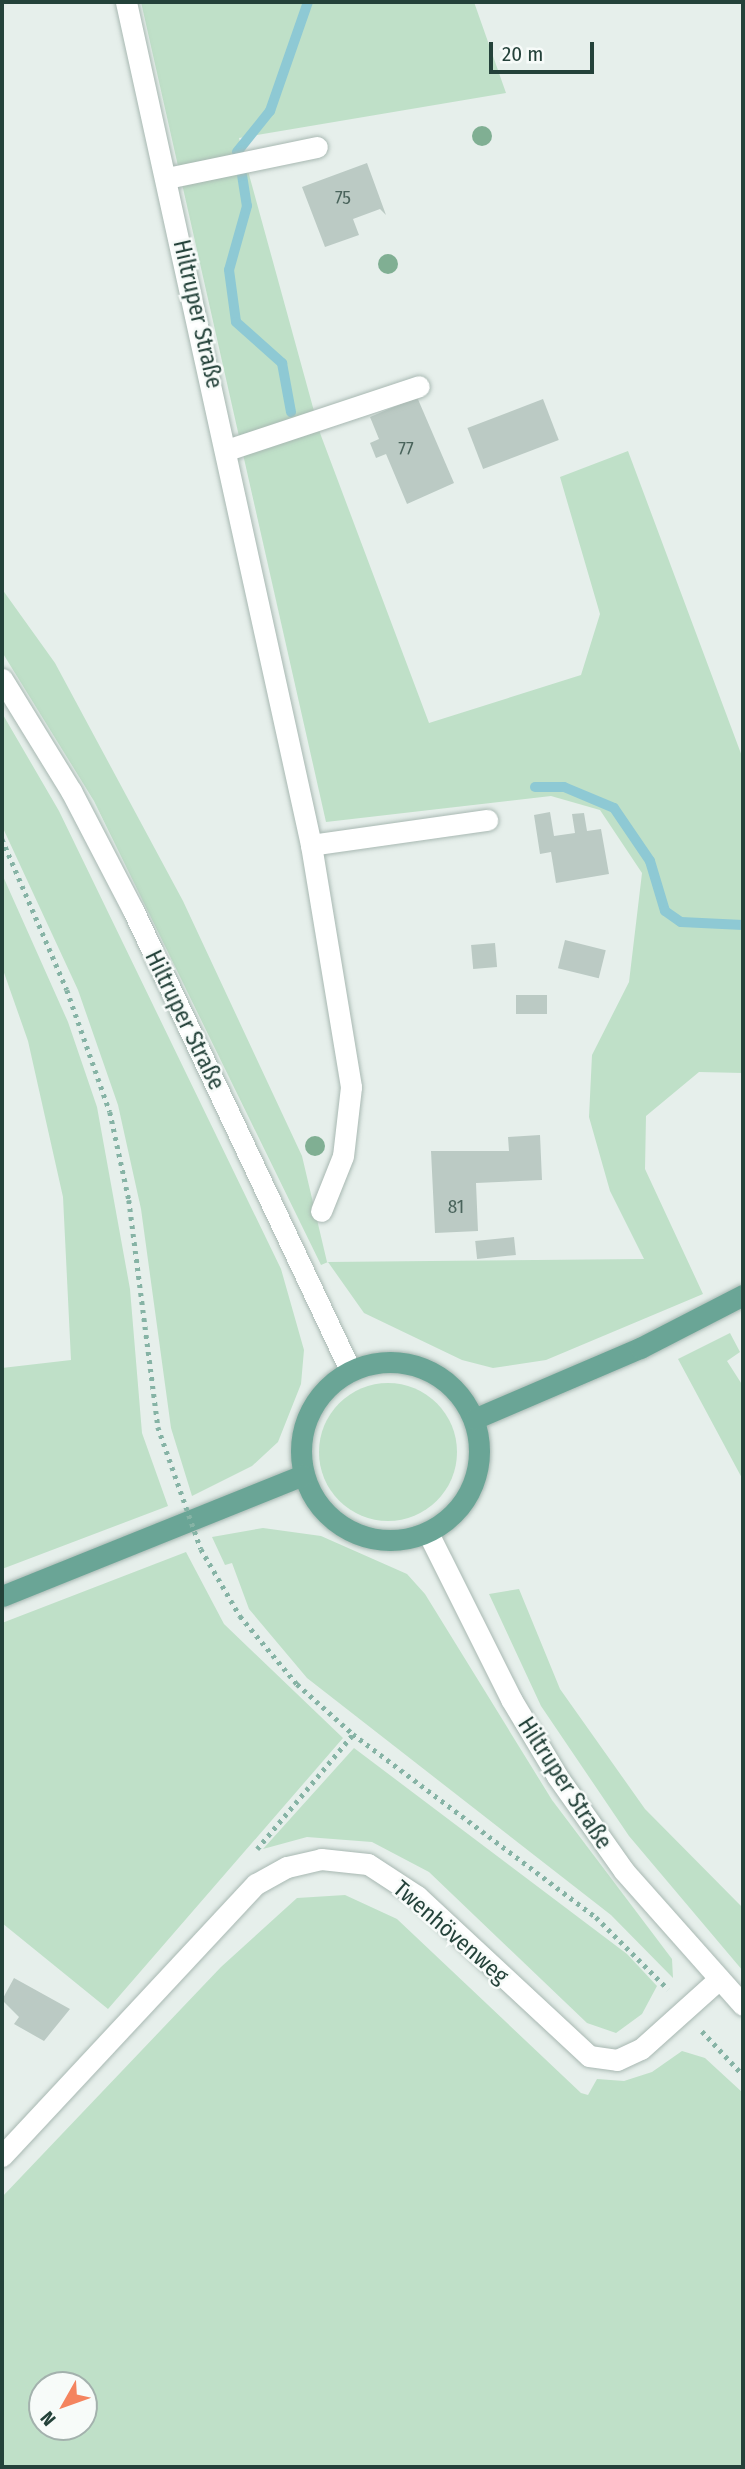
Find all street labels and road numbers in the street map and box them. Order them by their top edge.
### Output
street label: Hiltruper Straße [168,237,228,391]
street label: Hiltruper Straße [139,946,231,1094]
street label: Hiltruper Straße [512,1712,618,1854]
street label: Twenhövenweg [388,1875,514,1989]

